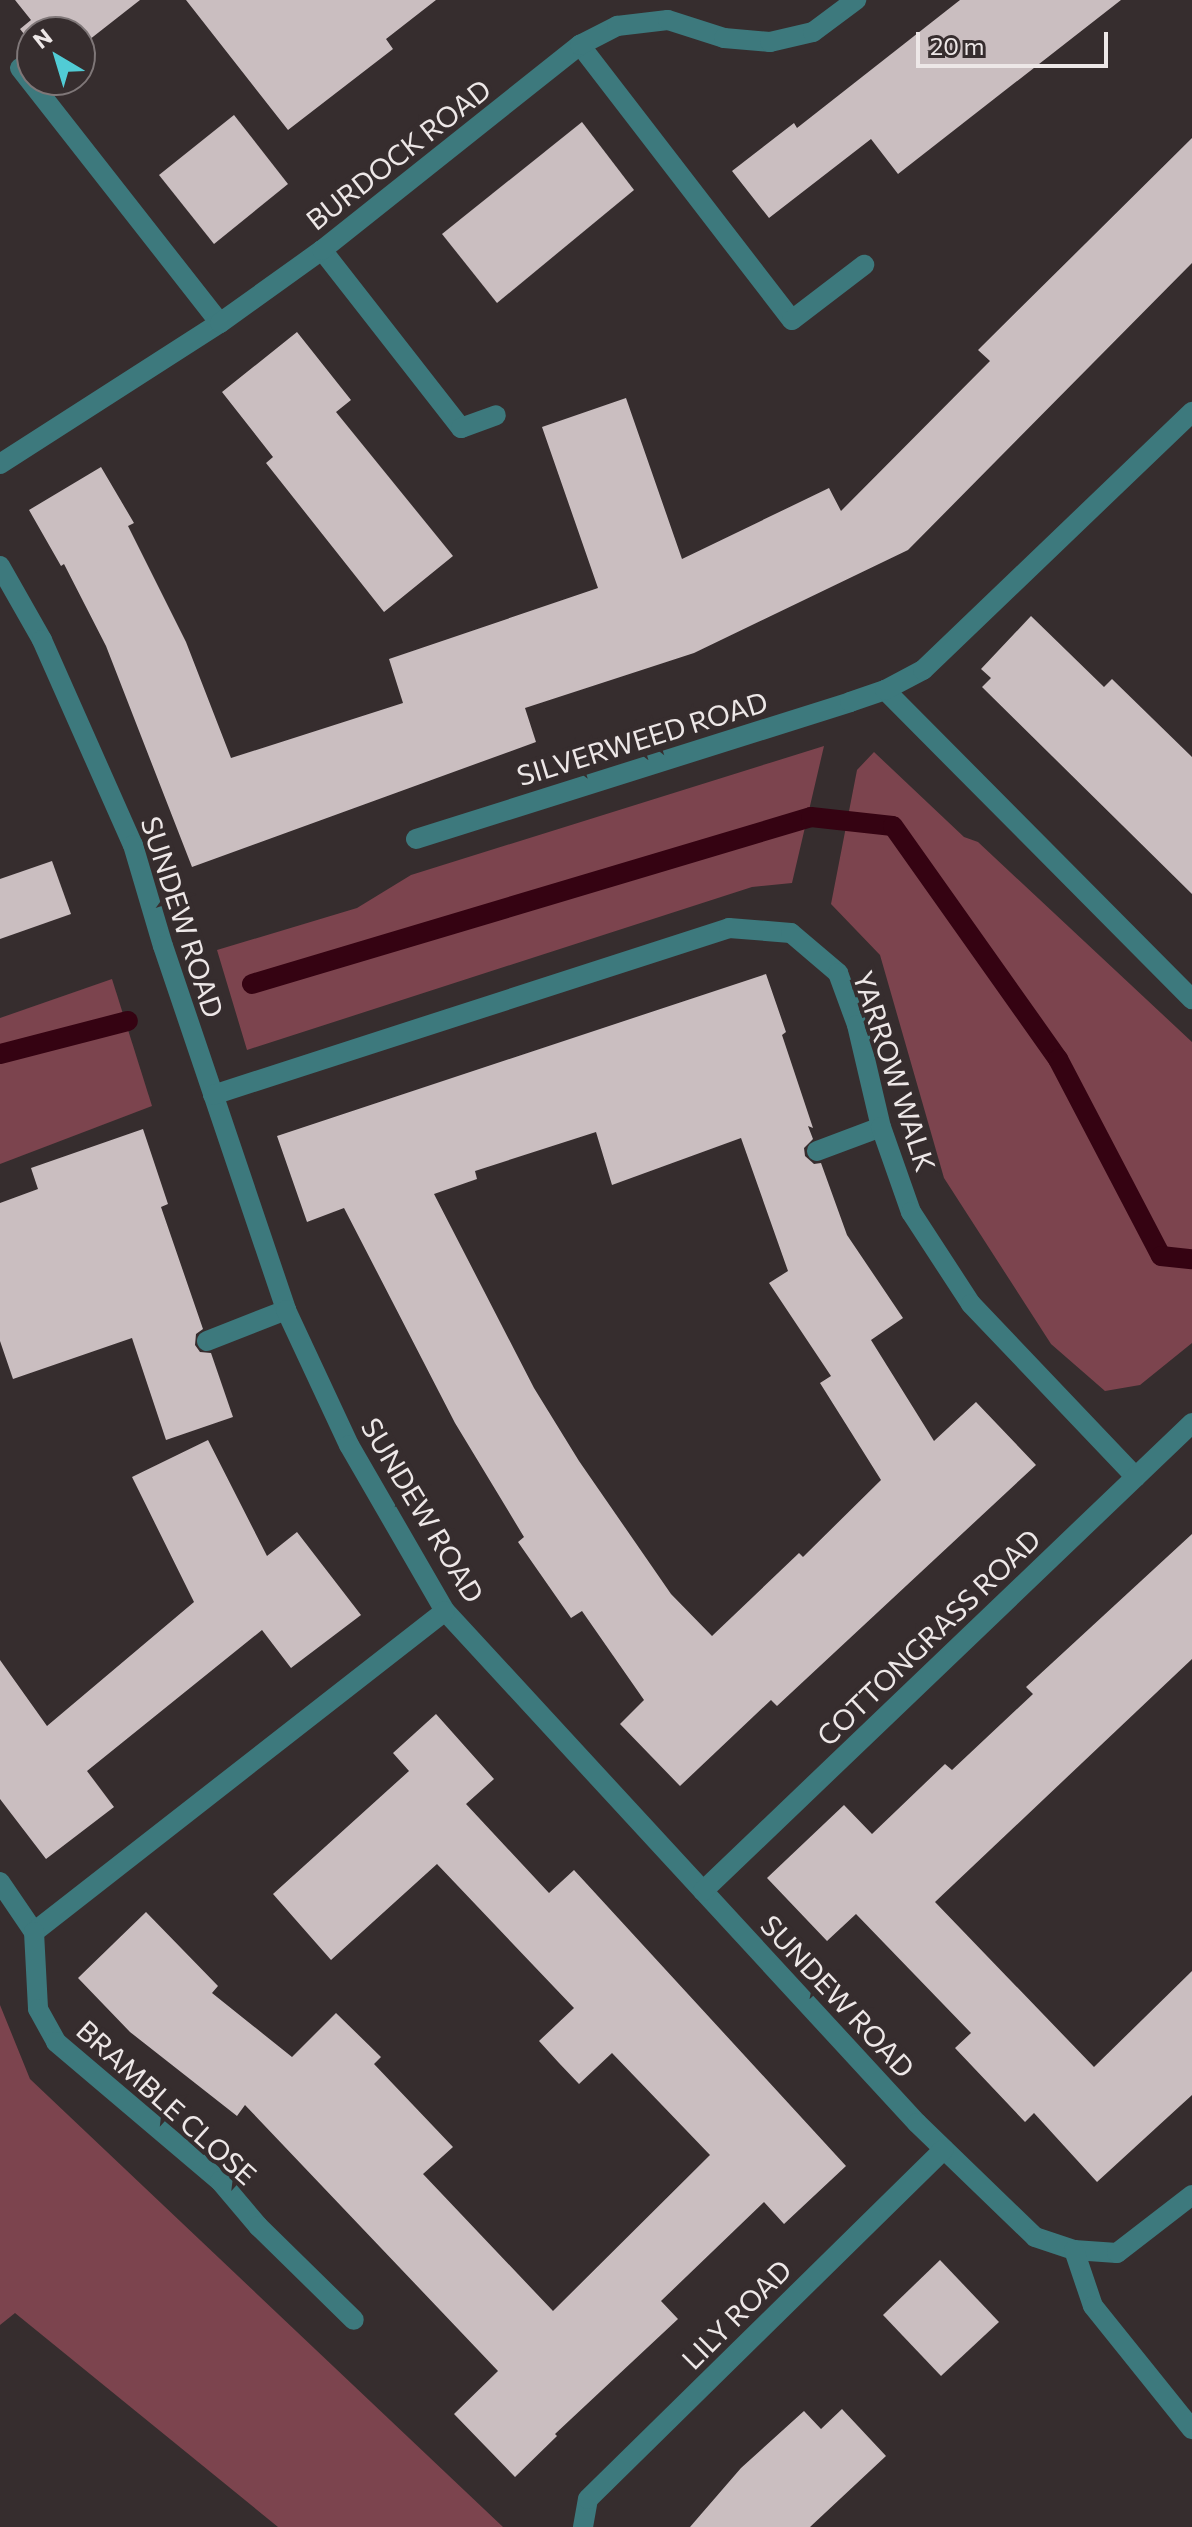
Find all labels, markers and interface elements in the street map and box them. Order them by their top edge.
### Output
north arrow [16,16,96,96]
scale bar [920,16,1112,66]
text: N [27,23,57,54]
text: 20 m [930,31,984,60]
street label: BURDOCK ROAD [299,72,497,236]
street label: SILVERWEED ROAD [513,684,771,792]
street label: SUNDEW ROAD [135,812,231,1022]
street label: YARROW WALK [847,966,943,1176]
street label: SUNDEW ROAD [355,1412,491,1608]
street label: COTTONGRASS ROAD [809,1522,1047,1752]
street label: SUNDEW ROAD [754,1908,922,2084]
street label: BRAMBLE CLOSE [70,2013,264,2191]
street label: LILY ROAD [674,2252,798,2376]

